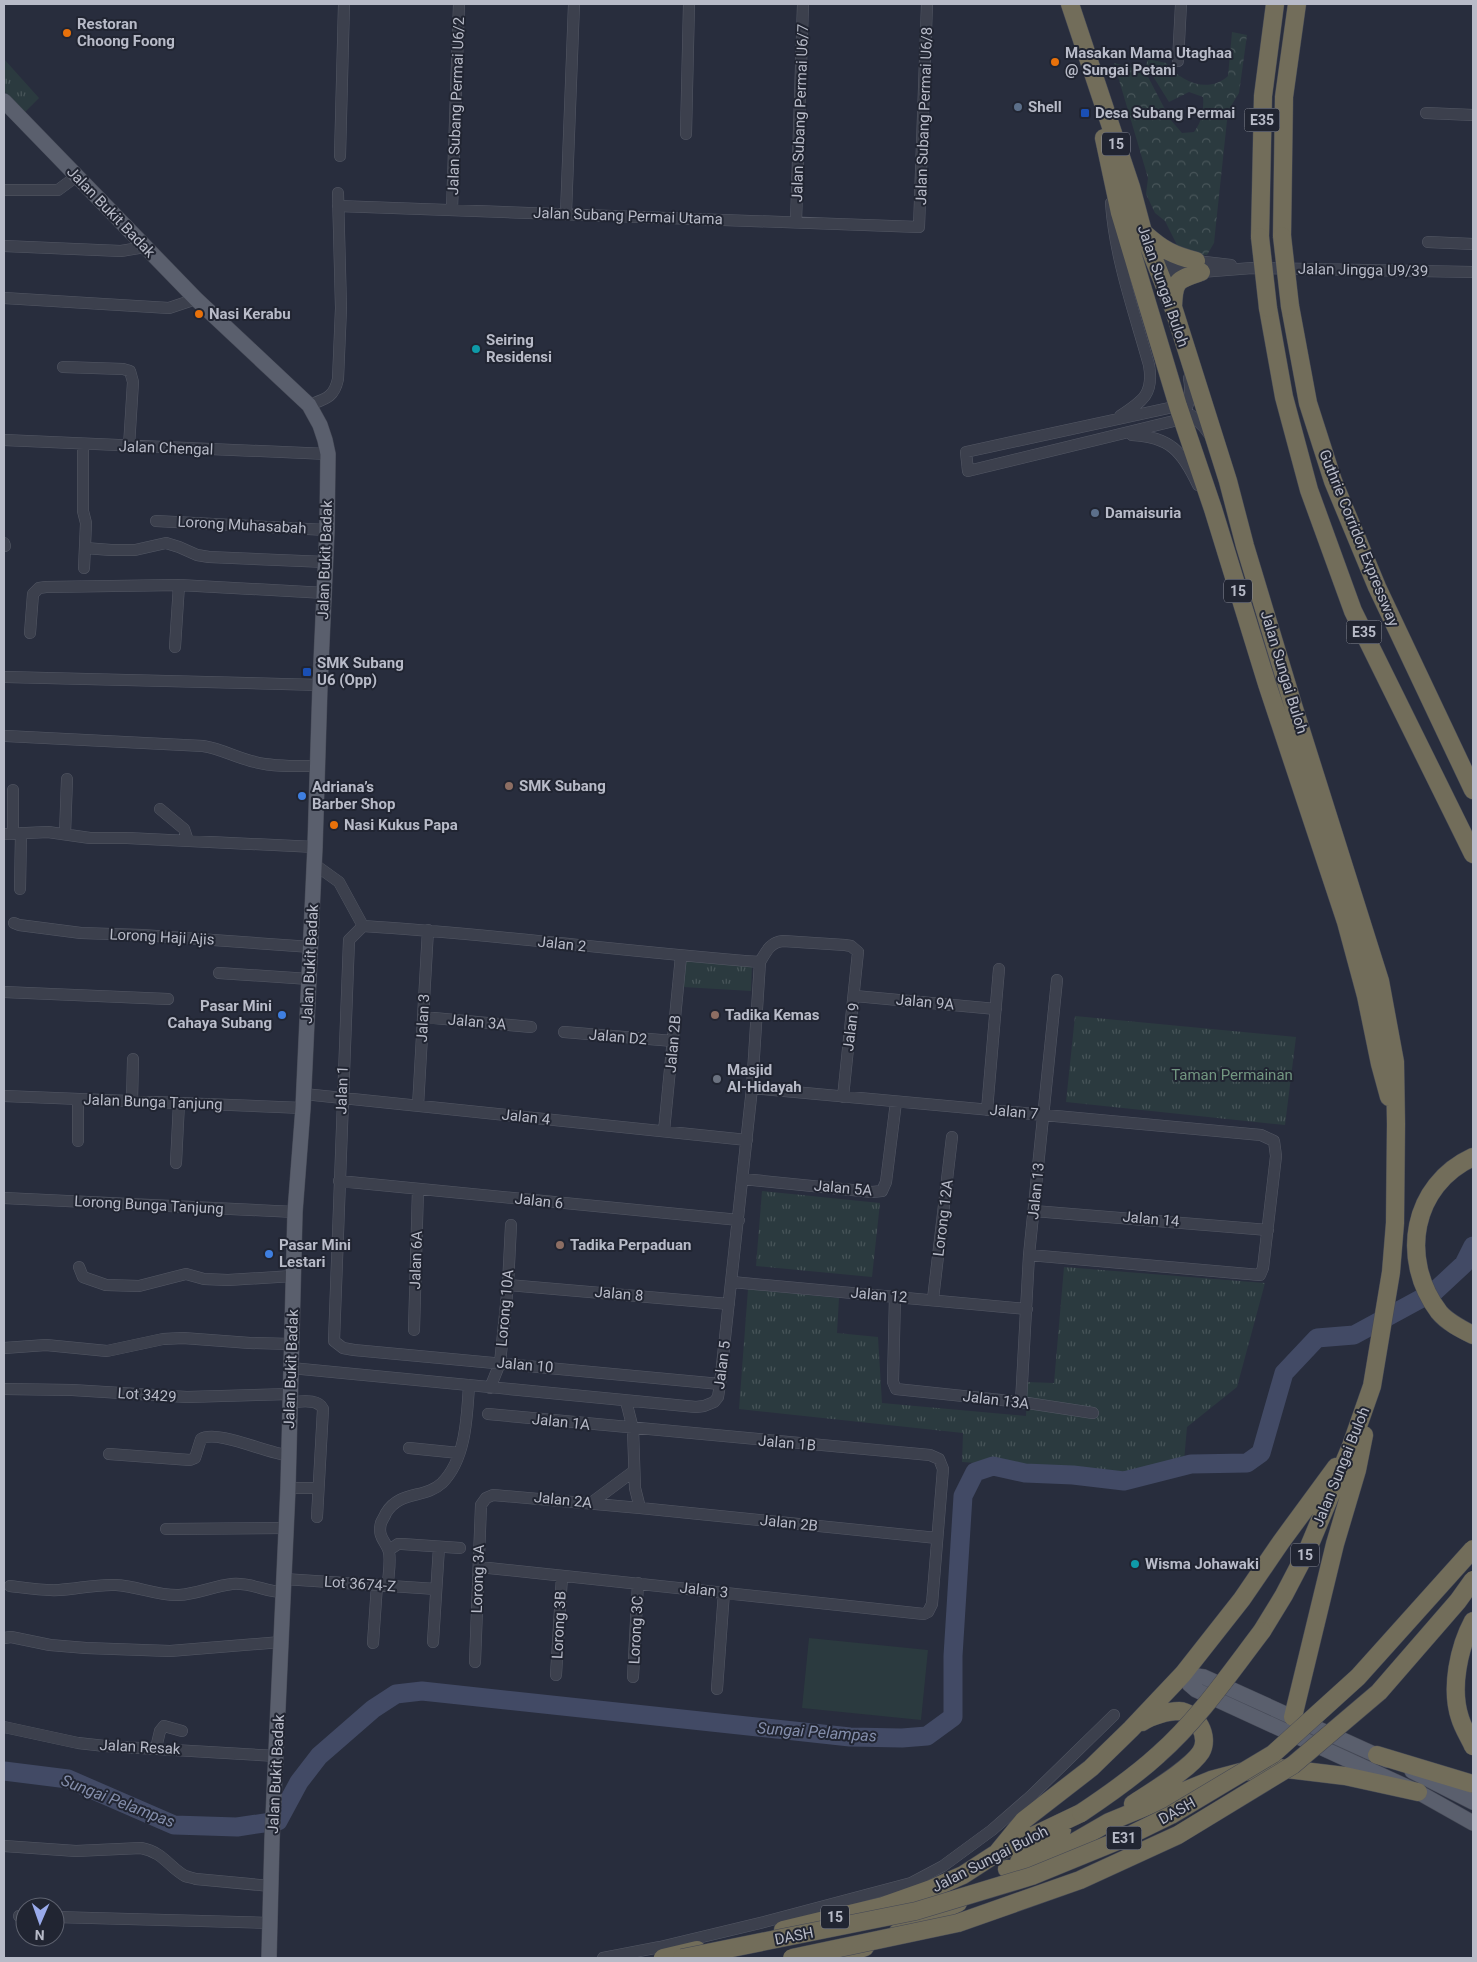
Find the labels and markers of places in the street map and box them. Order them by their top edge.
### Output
place label: Restoran Choong Foong [77,15,175,50]
marker: Restoran Choong Foong [61,27,73,39]
place label: Masakan Mama Utaghaa @ Sungai Petani [1065,44,1232,79]
marker: Masakan Mama Utaghaa @ Sungai Petani [1049,56,1061,68]
place label: Shell [1028,98,1062,116]
marker: Shell [1012,101,1024,113]
place label: Desa Subang Permai [1095,104,1235,122]
marker: Desa Subang Permai [1079,107,1091,119]
place label: Nasi Kerabu [209,305,291,323]
marker: Nasi Kerabu [193,308,205,320]
place label: Seiring Residensi [486,331,552,366]
marker: Seiring Residensi [470,343,482,355]
place label: Damaisuria [1105,504,1181,522]
marker: Damaisuria [1089,507,1101,519]
place label: SMK Subang U6 (Opp) [317,654,404,689]
marker: SMK Subang U6 (Opp) [301,666,313,678]
place label: SMK Subang [519,777,606,795]
place label: Adriana’s Barber Shop [312,778,395,813]
marker: SMK Subang [503,780,515,792]
marker: Adriana’s Barber Shop [296,790,308,802]
place label: Nasi Kukus Papa [344,816,458,834]
marker: Nasi Kukus Papa [328,819,340,831]
place label: Pasar Mini Cahaya Subang [168,997,272,1032]
place label: Tadika Kemas [725,1006,820,1024]
marker: Pasar Mini Cahaya Subang [276,1009,288,1021]
marker: Tadika Kemas [709,1009,721,1021]
place label: Masjid Al-Hidayah [727,1061,802,1096]
marker: Masjid Al-Hidayah [711,1073,723,1085]
place label: Pasar Mini Lestari [279,1236,351,1271]
place label: Tadika Perpaduan [570,1236,691,1254]
marker: Tadika Perpaduan [554,1239,566,1251]
marker: Pasar Mini Lestari [263,1248,275,1260]
place label: Wisma Johawaki [1145,1555,1259,1573]
marker: Wisma Johawaki [1129,1558,1141,1570]

